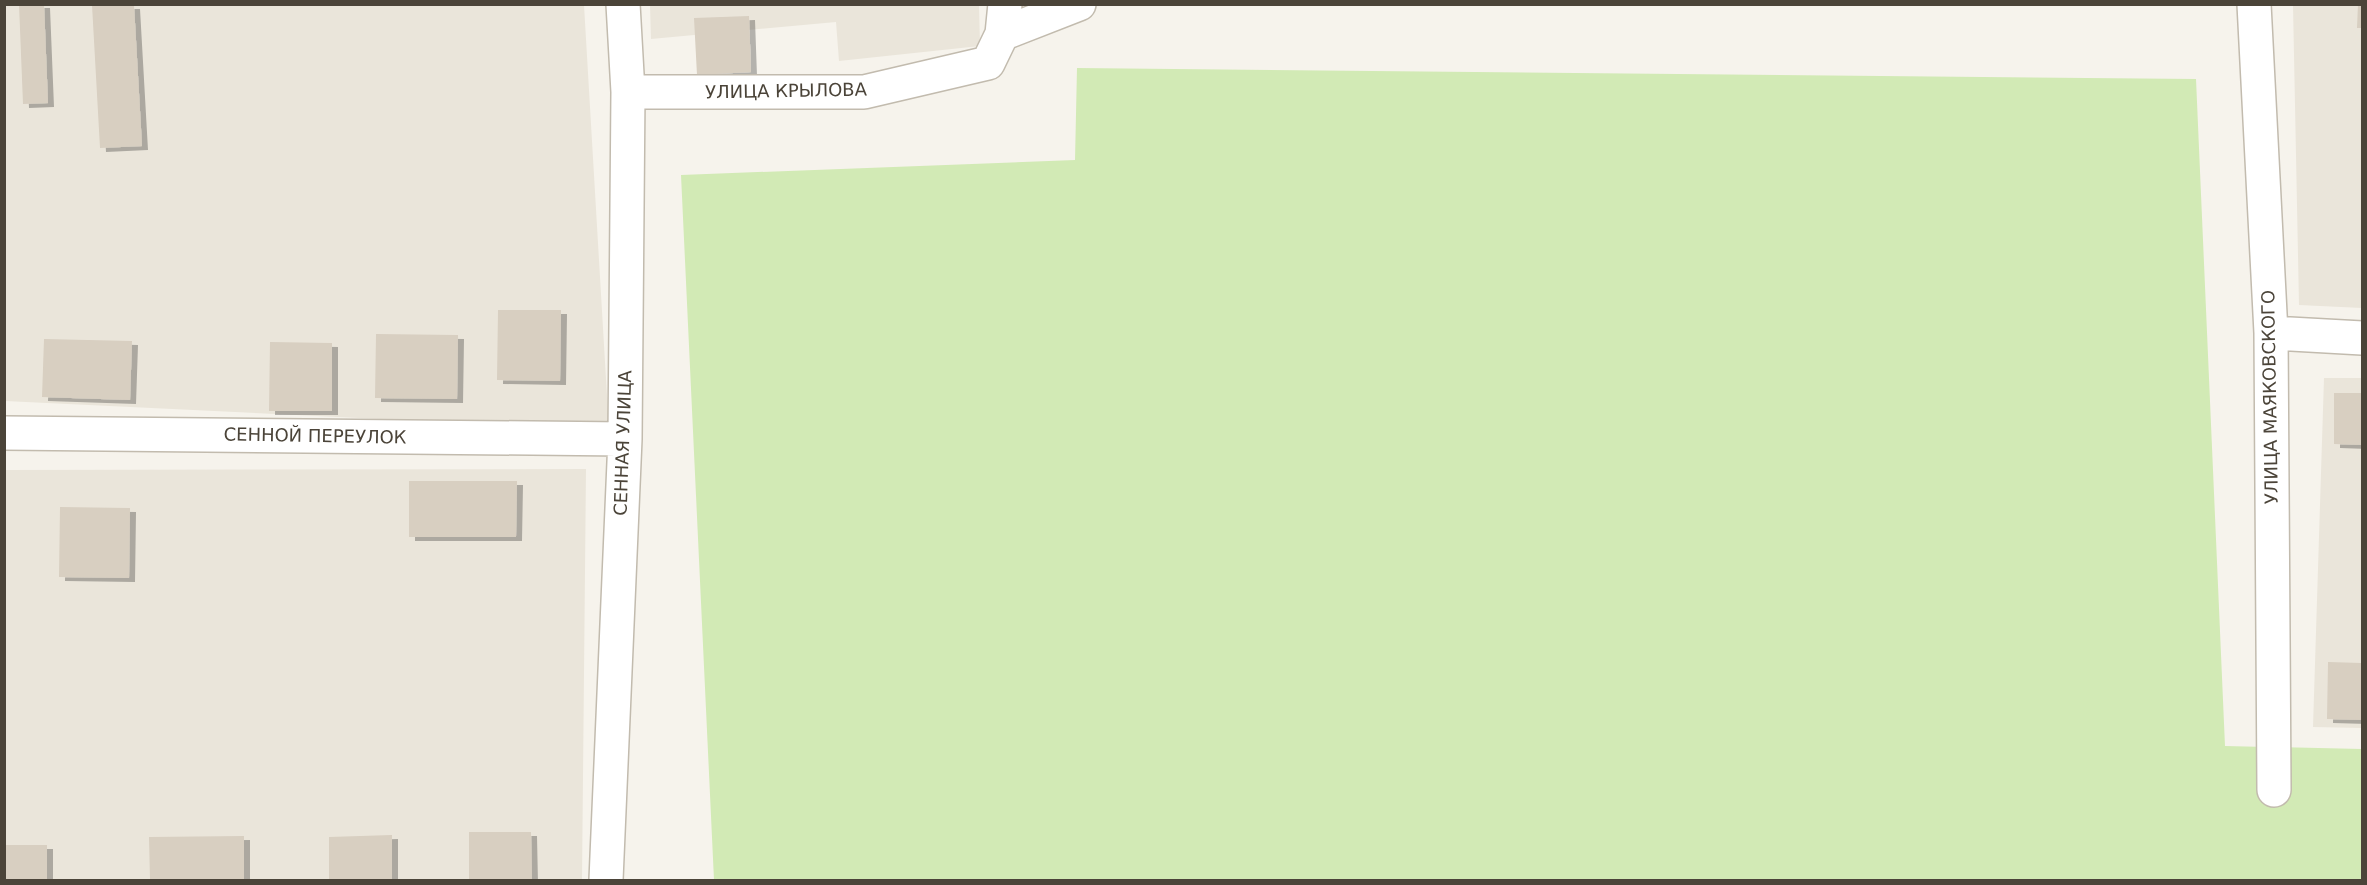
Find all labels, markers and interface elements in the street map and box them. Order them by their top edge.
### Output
street label: УЛИЦА КРЫЛОВА [705,79,868,102]
street label: УЛИЦА МАЯКОВСКОГО [2257,290,2282,504]
street label: СЕННАЯ УЛИЦА [609,369,636,516]
street label: СЕННОЙ ПЕРЕУЛОК [223,423,407,448]

